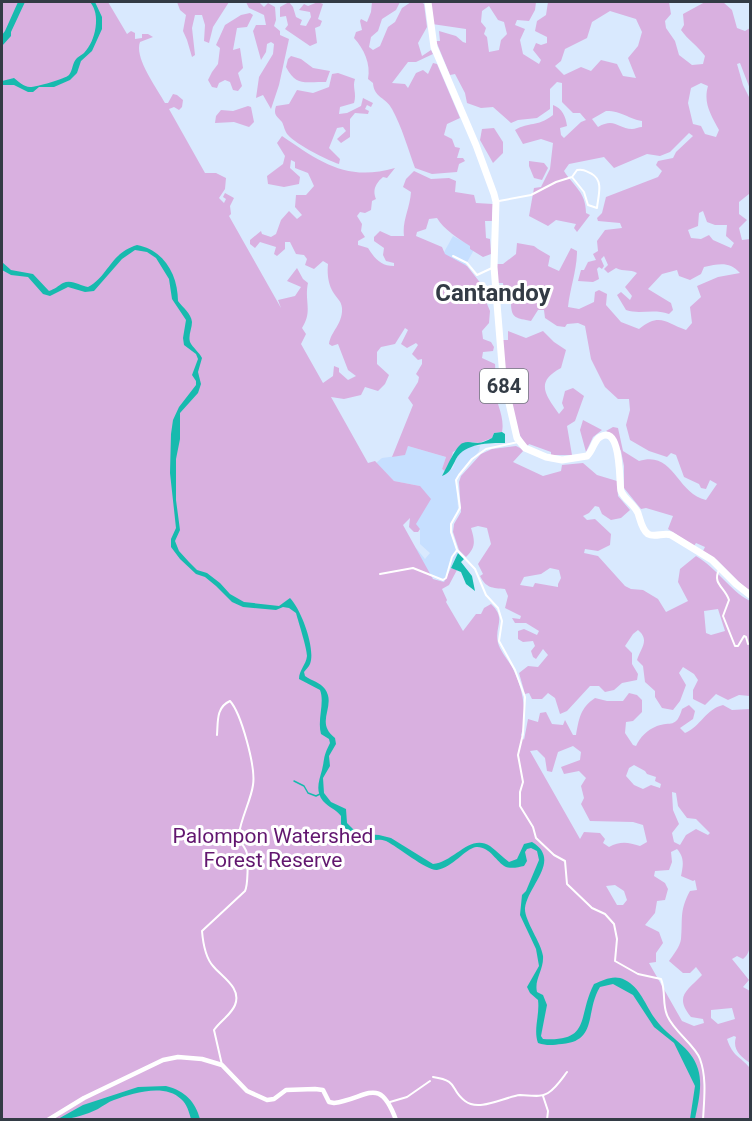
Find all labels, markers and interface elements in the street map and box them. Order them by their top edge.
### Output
district label: Cantandoy [435,279,552,307]
road number: 684 [480,369,528,403]
park label: Palompon Watershed Forest Reserve [173,824,373,872]

